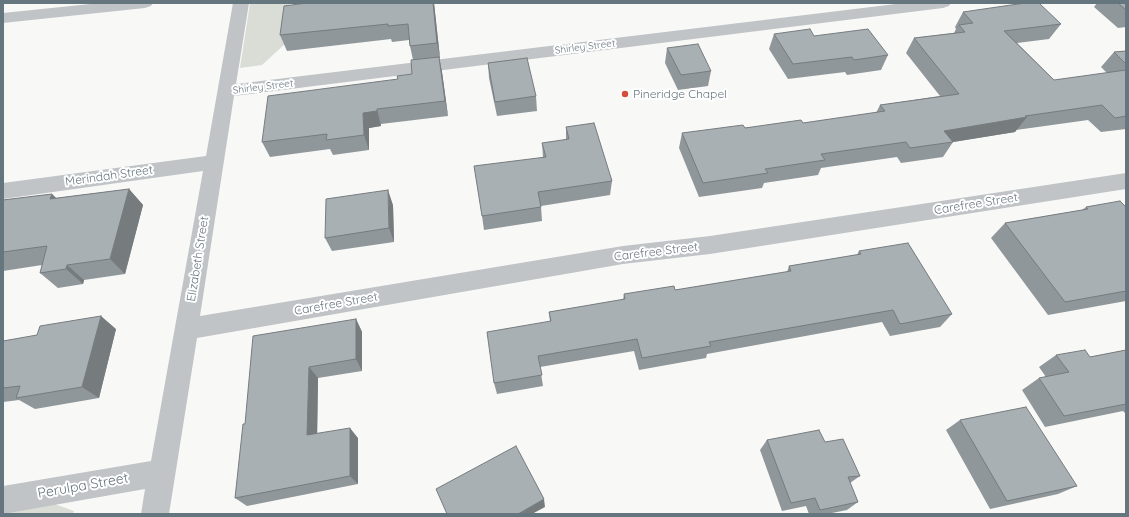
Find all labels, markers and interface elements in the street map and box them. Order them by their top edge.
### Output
street label: Shirley Street [554,37,616,57]
street label: Shirley Street [232,77,294,97]
place label: Pineridge Chapel [633,87,727,101]
marker: Pineridge Chapel [620,89,630,99]
street label: Merindah Street [64,163,154,189]
street label: Carefree Street [933,190,1019,218]
street label: Elizabeth Street [184,215,212,303]
street label: Carefree Street [613,240,699,264]
street label: Carefree Street [293,290,379,318]
street label: Perulpa Street [36,470,130,502]

